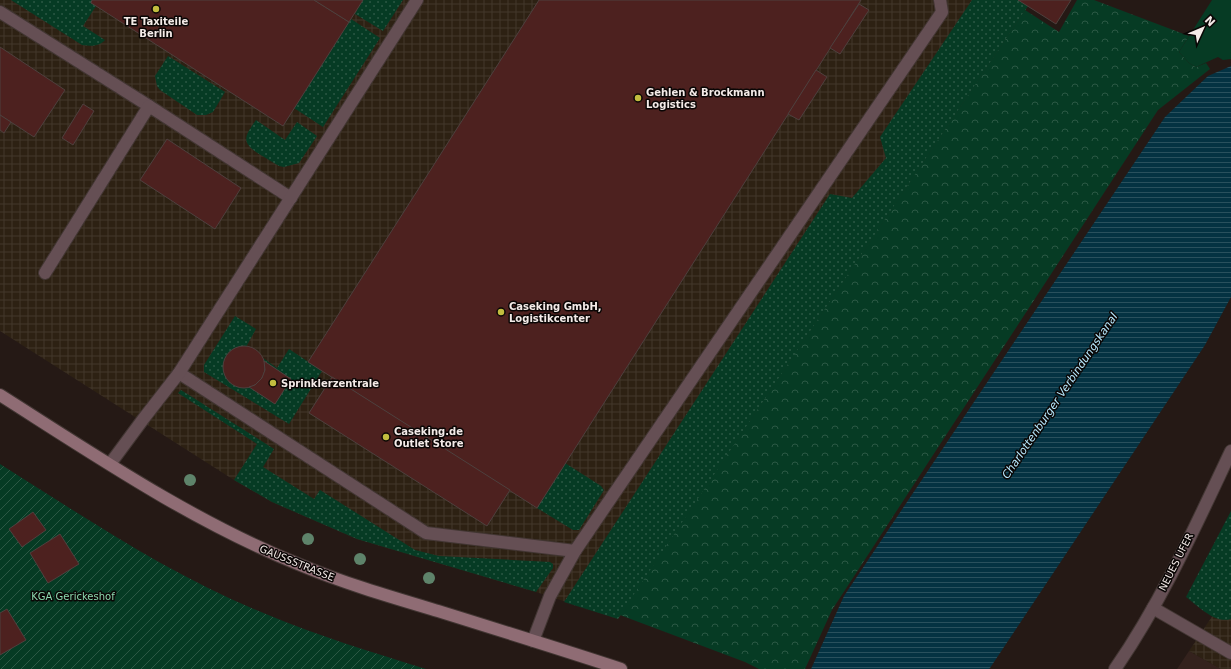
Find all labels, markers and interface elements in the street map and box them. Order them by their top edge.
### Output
marker: TE Taxiteile Berlin [151,4,161,14]
north arrow [1183,8,1223,48]
text: N [1202,14,1218,29]
place label: TE Taxiteile Berlin [124,16,188,39]
place label: Gehlen & Brockmann Logistics [646,87,765,110]
marker: Gehlen & Brockmann Logistics [633,93,643,103]
place label: Caseking GmbH, Logistikcenter [509,301,602,324]
marker: Caseking GmbH, Logistikcenter [496,307,506,317]
water label: Charlottenburger Verbindungskanal [1000,311,1120,481]
marker: Sprinklerzentrale [268,378,278,388]
place label: Sprinklerzentrale [281,378,379,389]
place label: Caseking.de Outlet Store [394,426,464,449]
marker: Caseking.de Outlet Store [381,432,391,442]
street label: NEUES UFER [1157,531,1195,593]
street label: GAUSSSTRASSE [258,543,336,583]
park label: KGA Gerickeshof [31,591,115,602]

